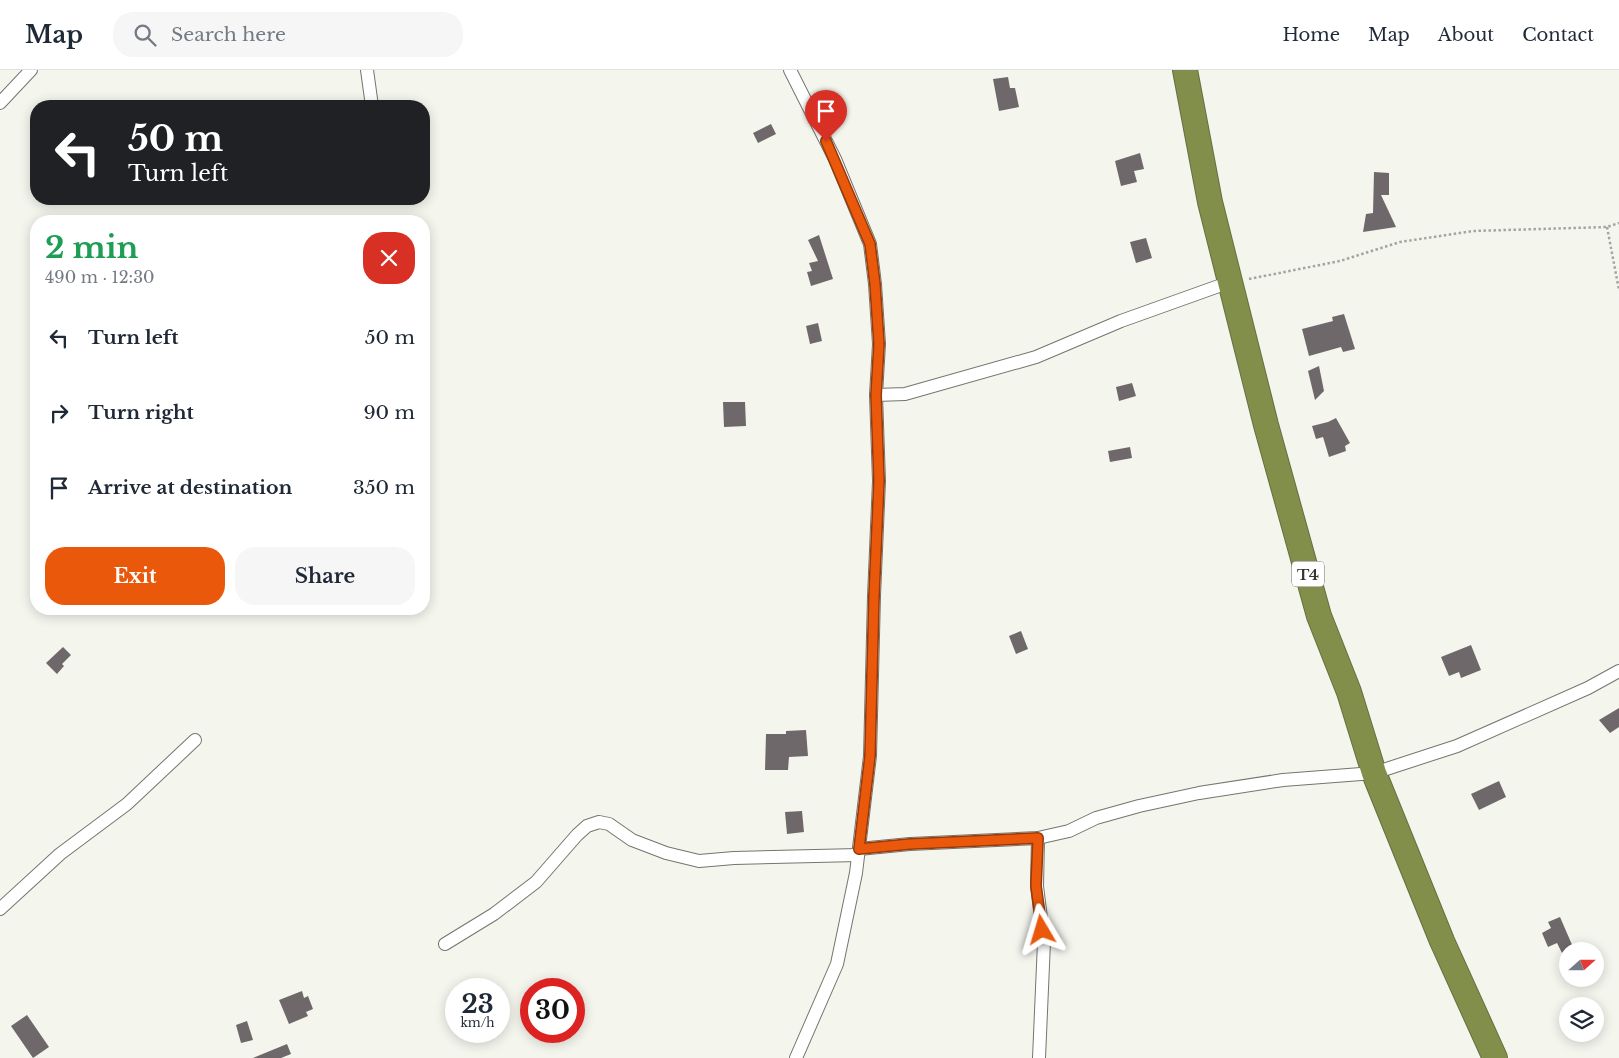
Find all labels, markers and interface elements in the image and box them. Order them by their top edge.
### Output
search box [113,12,463,57]
text: Map [25,20,83,49]
icon: search [131,21,159,49]
text: Search here [171,23,286,46]
text: Home [1282,24,1340,46]
text: Map [1368,24,1410,46]
text: About [1438,24,1494,46]
text: Contact [1522,24,1594,46]
pin [805,90,847,141]
icon: arrive [812,97,840,125]
text: 50 m [128,117,223,160]
icon: left [45,120,110,185]
text: Turn left [128,160,228,187]
text: 2 min [45,229,138,266]
button: close [363,232,415,284]
text: 490 m · 12:30 [45,267,154,287]
icon: left [45,324,73,352]
text: Turn left [88,326,179,349]
text: 50 m [365,326,415,349]
icon: right [45,399,73,427]
text: Turn right [88,401,194,424]
text: 90 m [363,401,415,424]
icon: arrive [45,474,73,502]
text: Arrive at destination [88,476,292,499]
text: 350 m [353,476,415,499]
button: Exit [45,547,225,605]
button: Share [235,547,415,605]
road number: T4 [1292,562,1324,586]
position arrow [1015,903,1067,955]
north arrow [1559,942,1604,988]
map controls [1559,942,1604,1042]
speed limit sign: 30 [520,978,585,1043]
text: 23 [461,989,494,1020]
button: layers [1559,997,1604,1042]
text: km/h [460,1015,495,1030]

